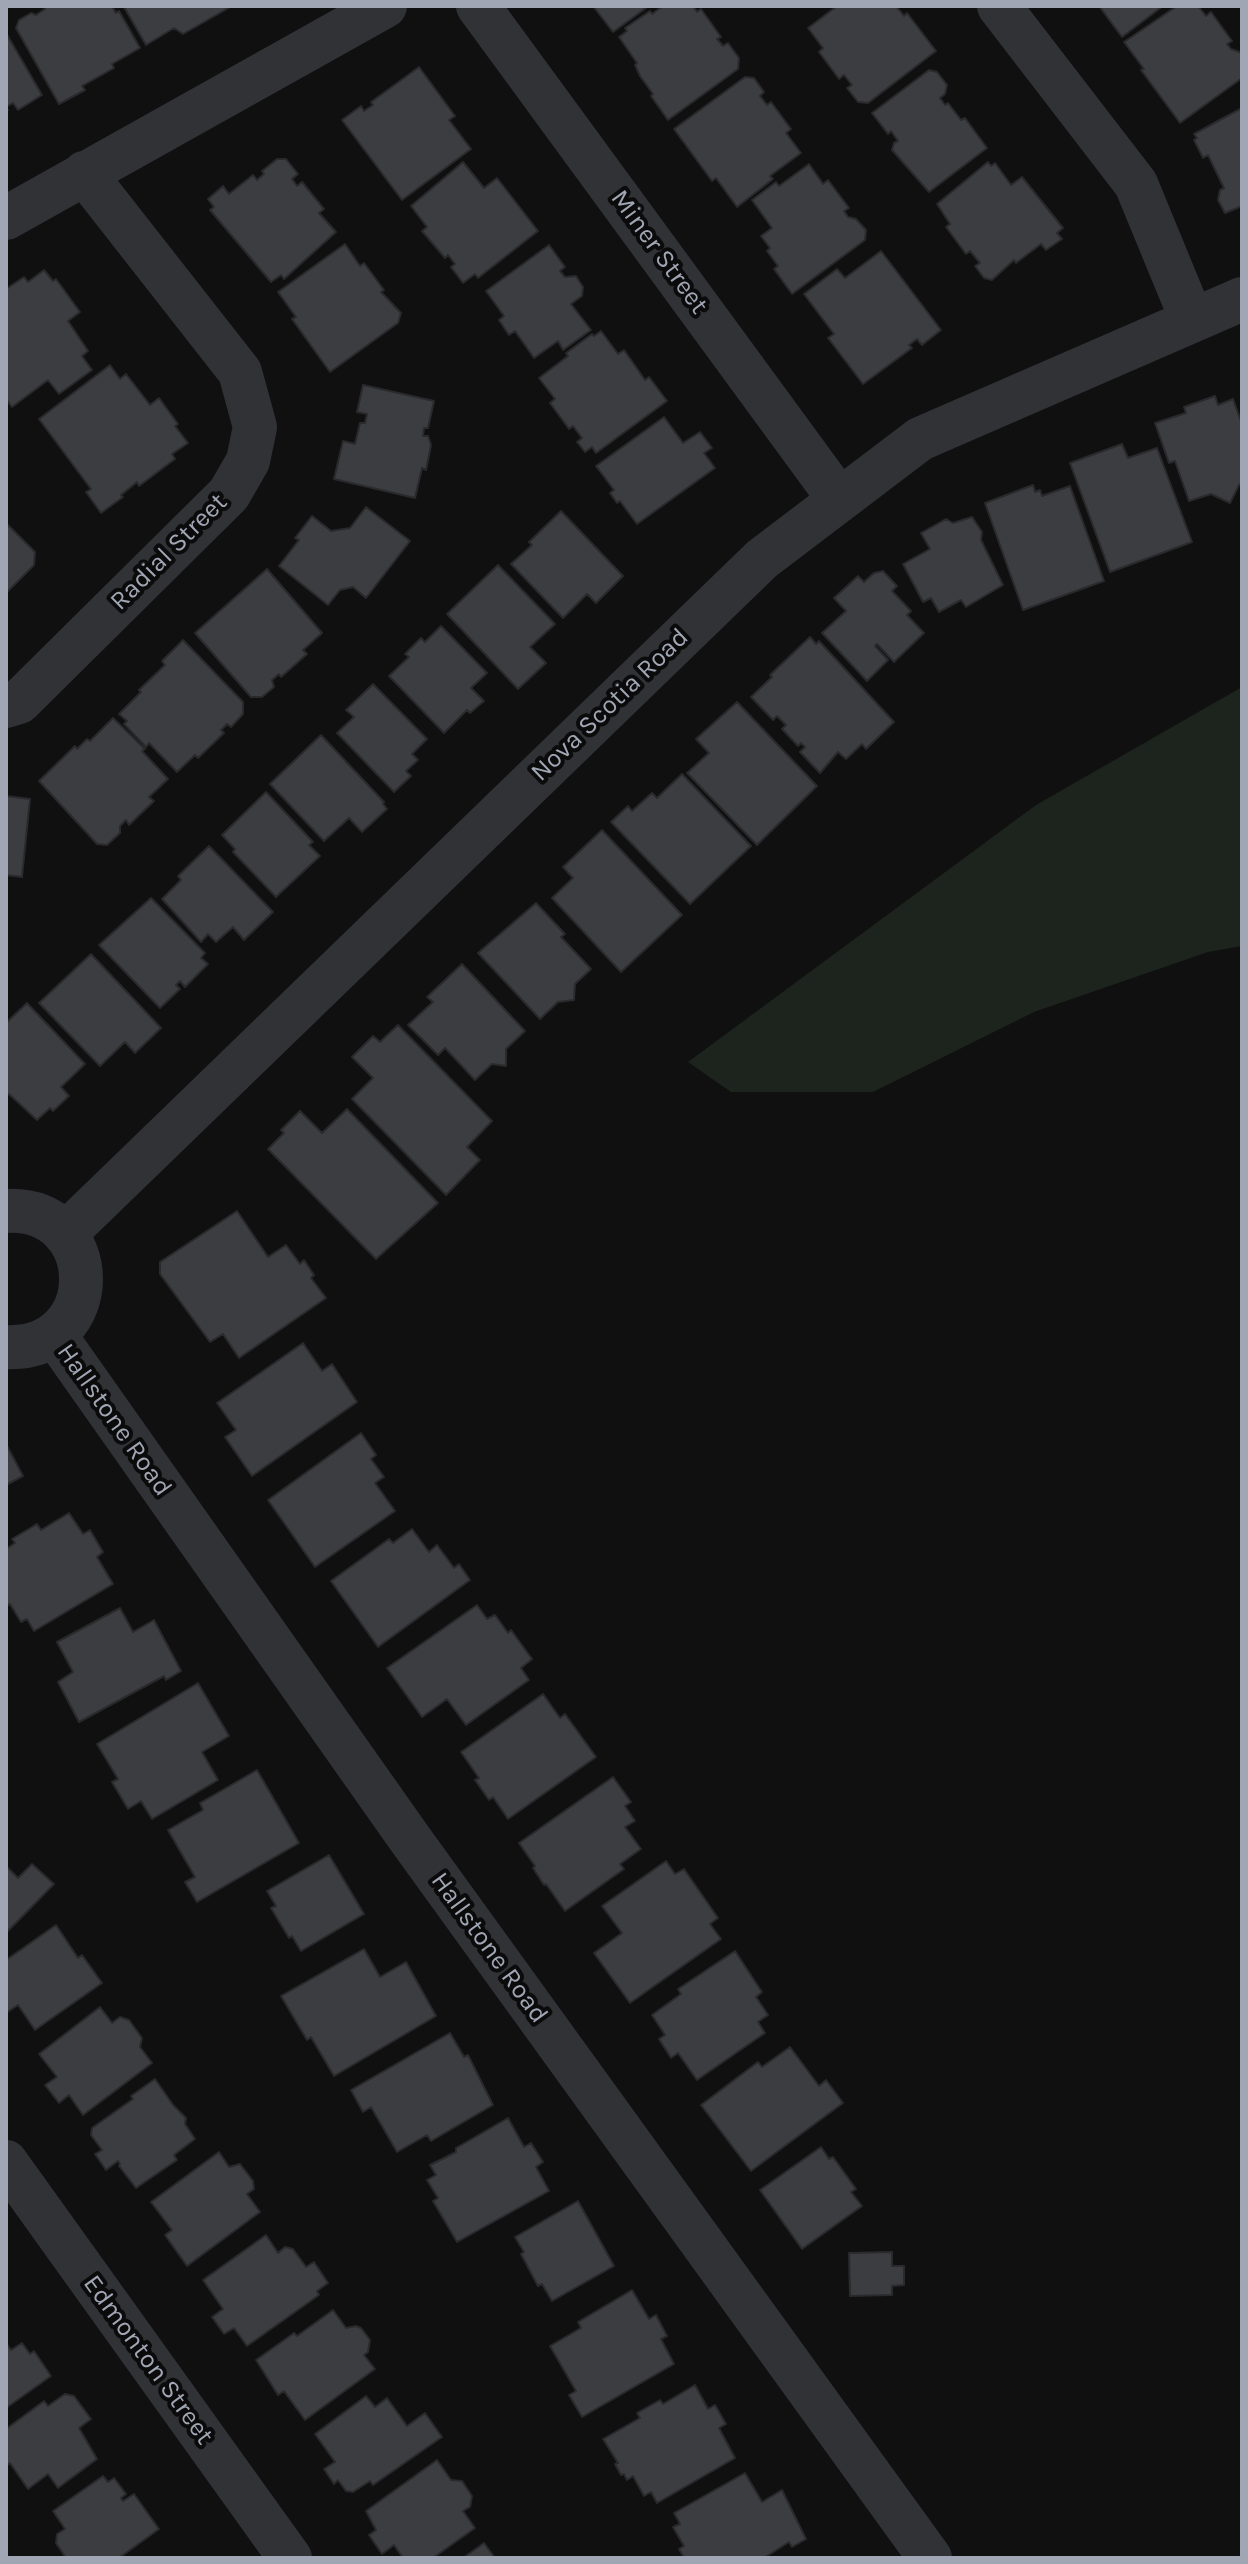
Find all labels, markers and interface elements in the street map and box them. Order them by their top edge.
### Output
street label: Miner Street [604,184,714,320]
street label: Radial Street [104,487,234,617]
street label: Nova Scotia Road [525,622,695,788]
street label: Hallstone Road [50,1338,178,1502]
street label: Hallstone Road [424,1866,554,2030]
street label: Edmonton Street [76,2269,220,2451]

